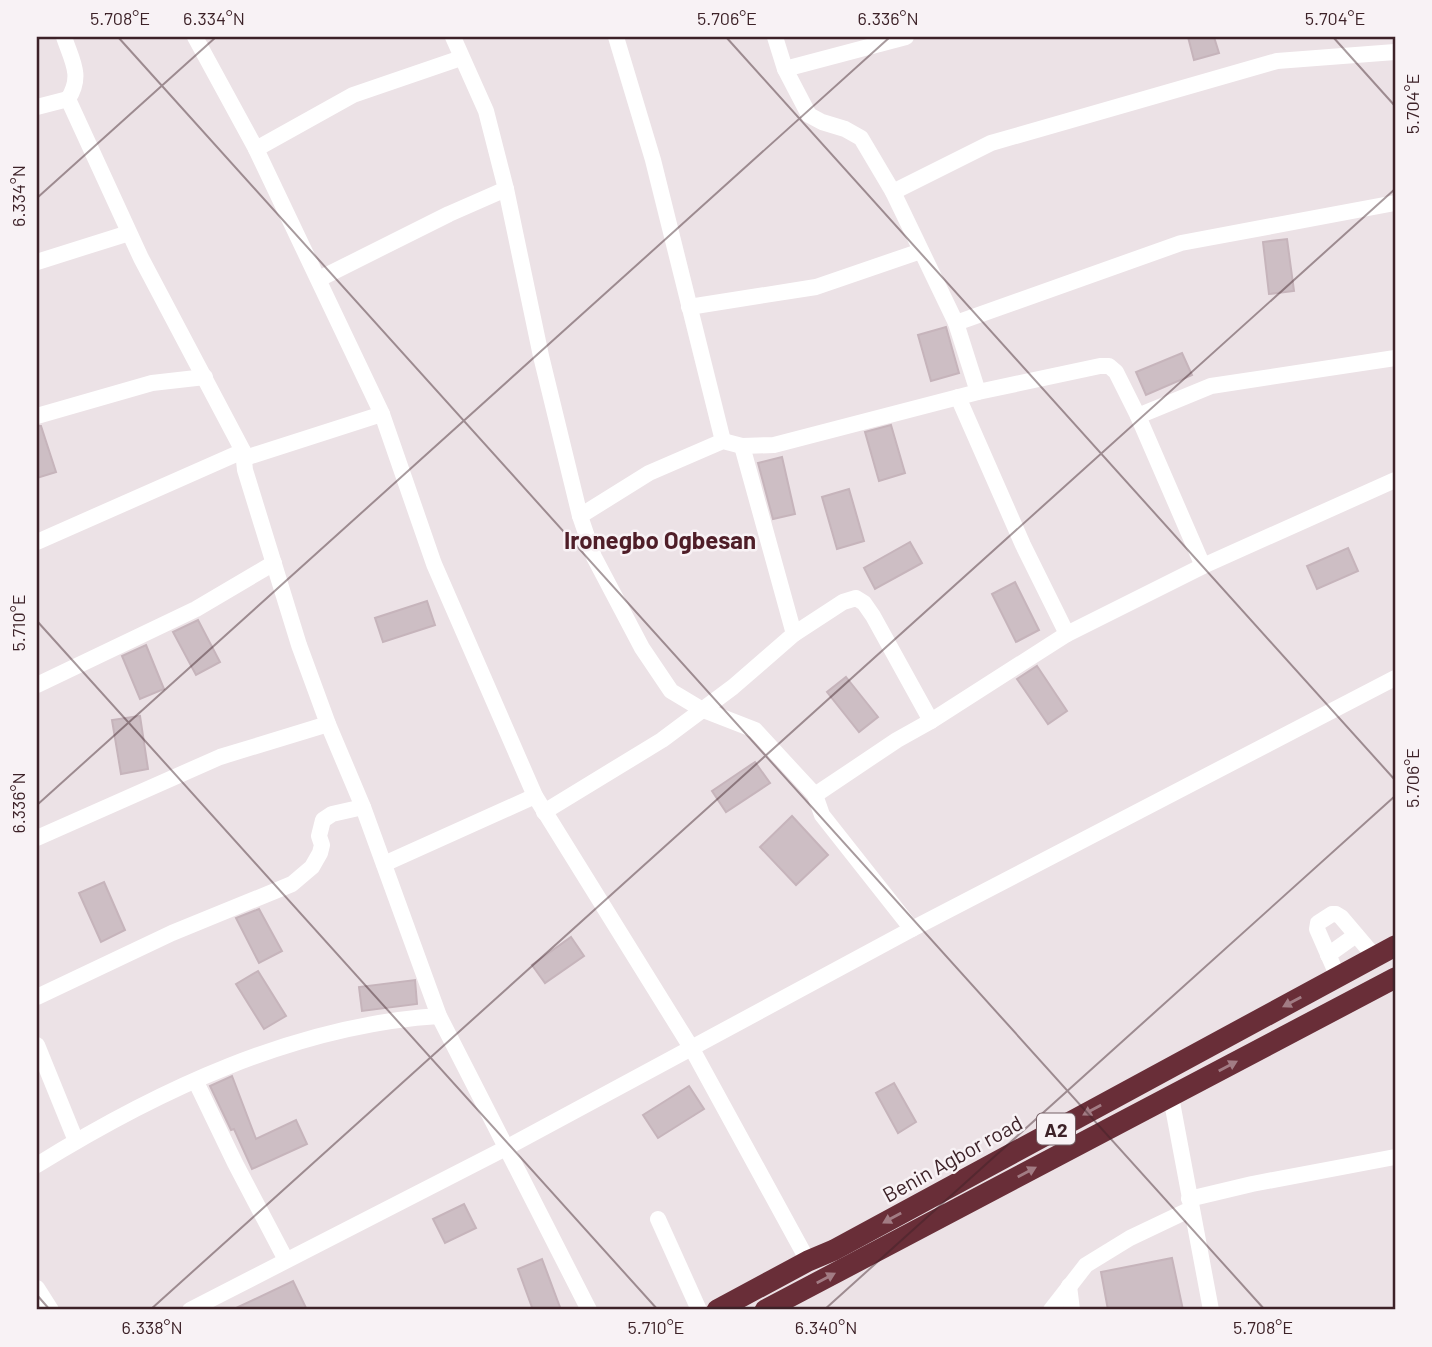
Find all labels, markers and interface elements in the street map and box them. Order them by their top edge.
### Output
text: 5.708°E [90,7,150,29]
text: 6.334°N [183,7,245,29]
text: 5.706°E [697,7,757,29]
text: 6.336°N [857,7,919,29]
text: 5.704°E [1305,7,1365,29]
text: 5.704°E [1401,74,1423,134]
text: 6.334°N [7,165,29,227]
district label: Ironegbo Ogbesan [564,525,756,554]
text: 5.710°E [7,594,29,652]
text: 5.706°E [1401,748,1423,808]
text: 6.336°N [7,772,29,834]
one-way arrow [1282,996,1302,1008]
one-way arrow [1218,1061,1238,1072]
one-way arrow [1082,1104,1101,1116]
street label: Benin Agbor road [878,1109,1026,1207]
road number: A2 [1037,1114,1075,1144]
one-way arrow [1017,1167,1037,1178]
one-way arrow [882,1213,902,1224]
one-way arrow [816,1273,836,1284]
text: 6.338°N [121,1316,183,1338]
text: 5.710°E [627,1316,685,1338]
text: 6.340°N [795,1316,857,1338]
text: 5.708°E [1233,1316,1293,1338]

